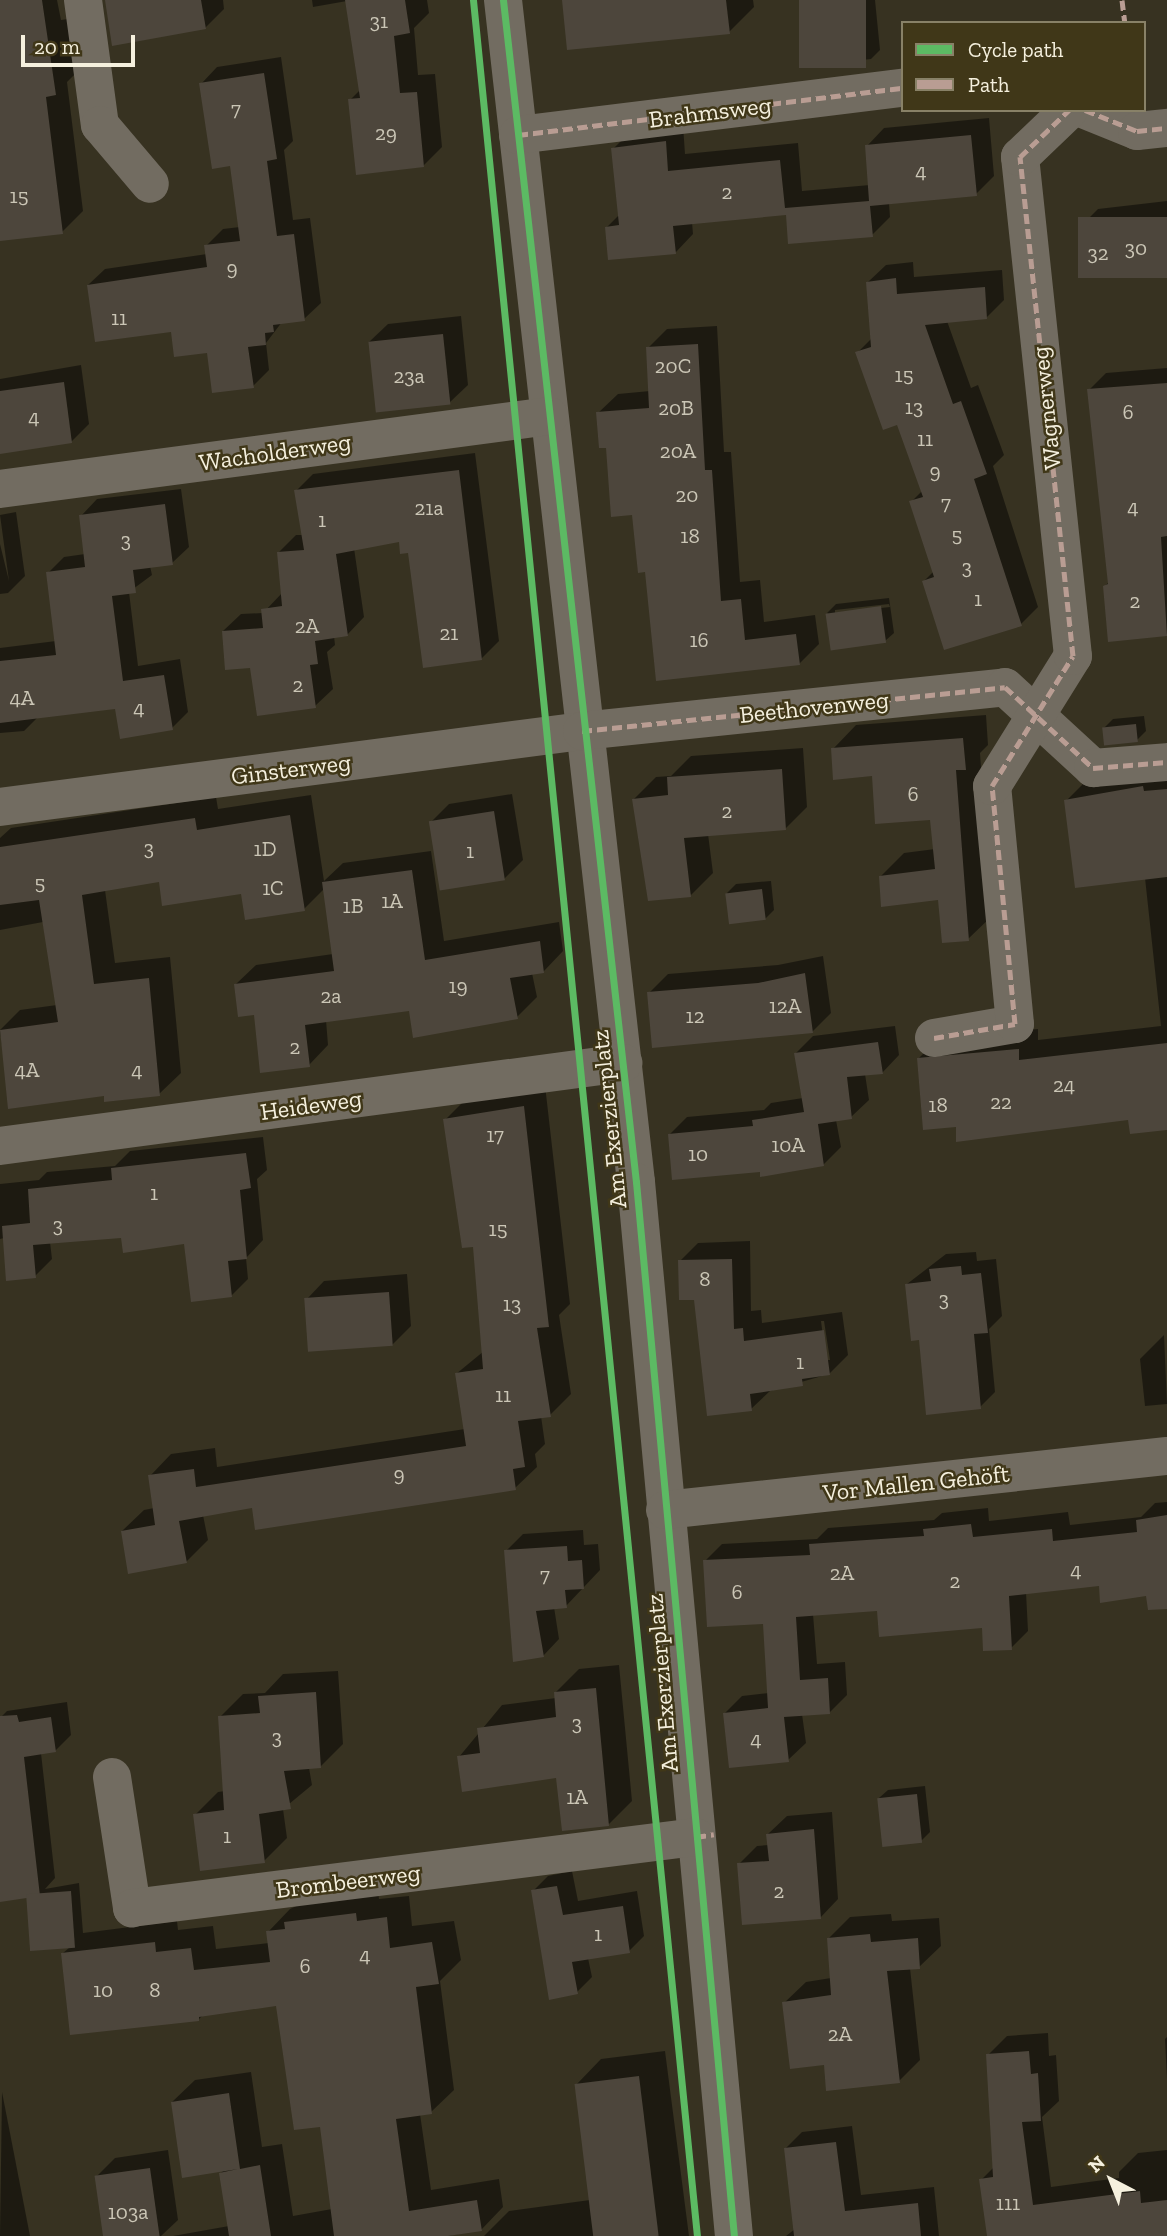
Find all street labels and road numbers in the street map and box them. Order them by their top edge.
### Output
street label: Brahmsweg [647,90,773,134]
street label: Wagnerweg [1025,345,1067,471]
street label: Wacholderweg [197,427,353,477]
street label: Beethovenweg [738,685,890,729]
street label: Ginsterweg [230,747,352,791]
street label: Am Exerzierplatz [585,1028,633,1210]
street label: Heideweg [258,1084,364,1126]
street label: Vor Mallen Gehöft [821,1459,1011,1507]
street label: Am Exerzierplatz [640,1592,684,1774]
street label: Brombeerweg [274,1858,422,1904]

